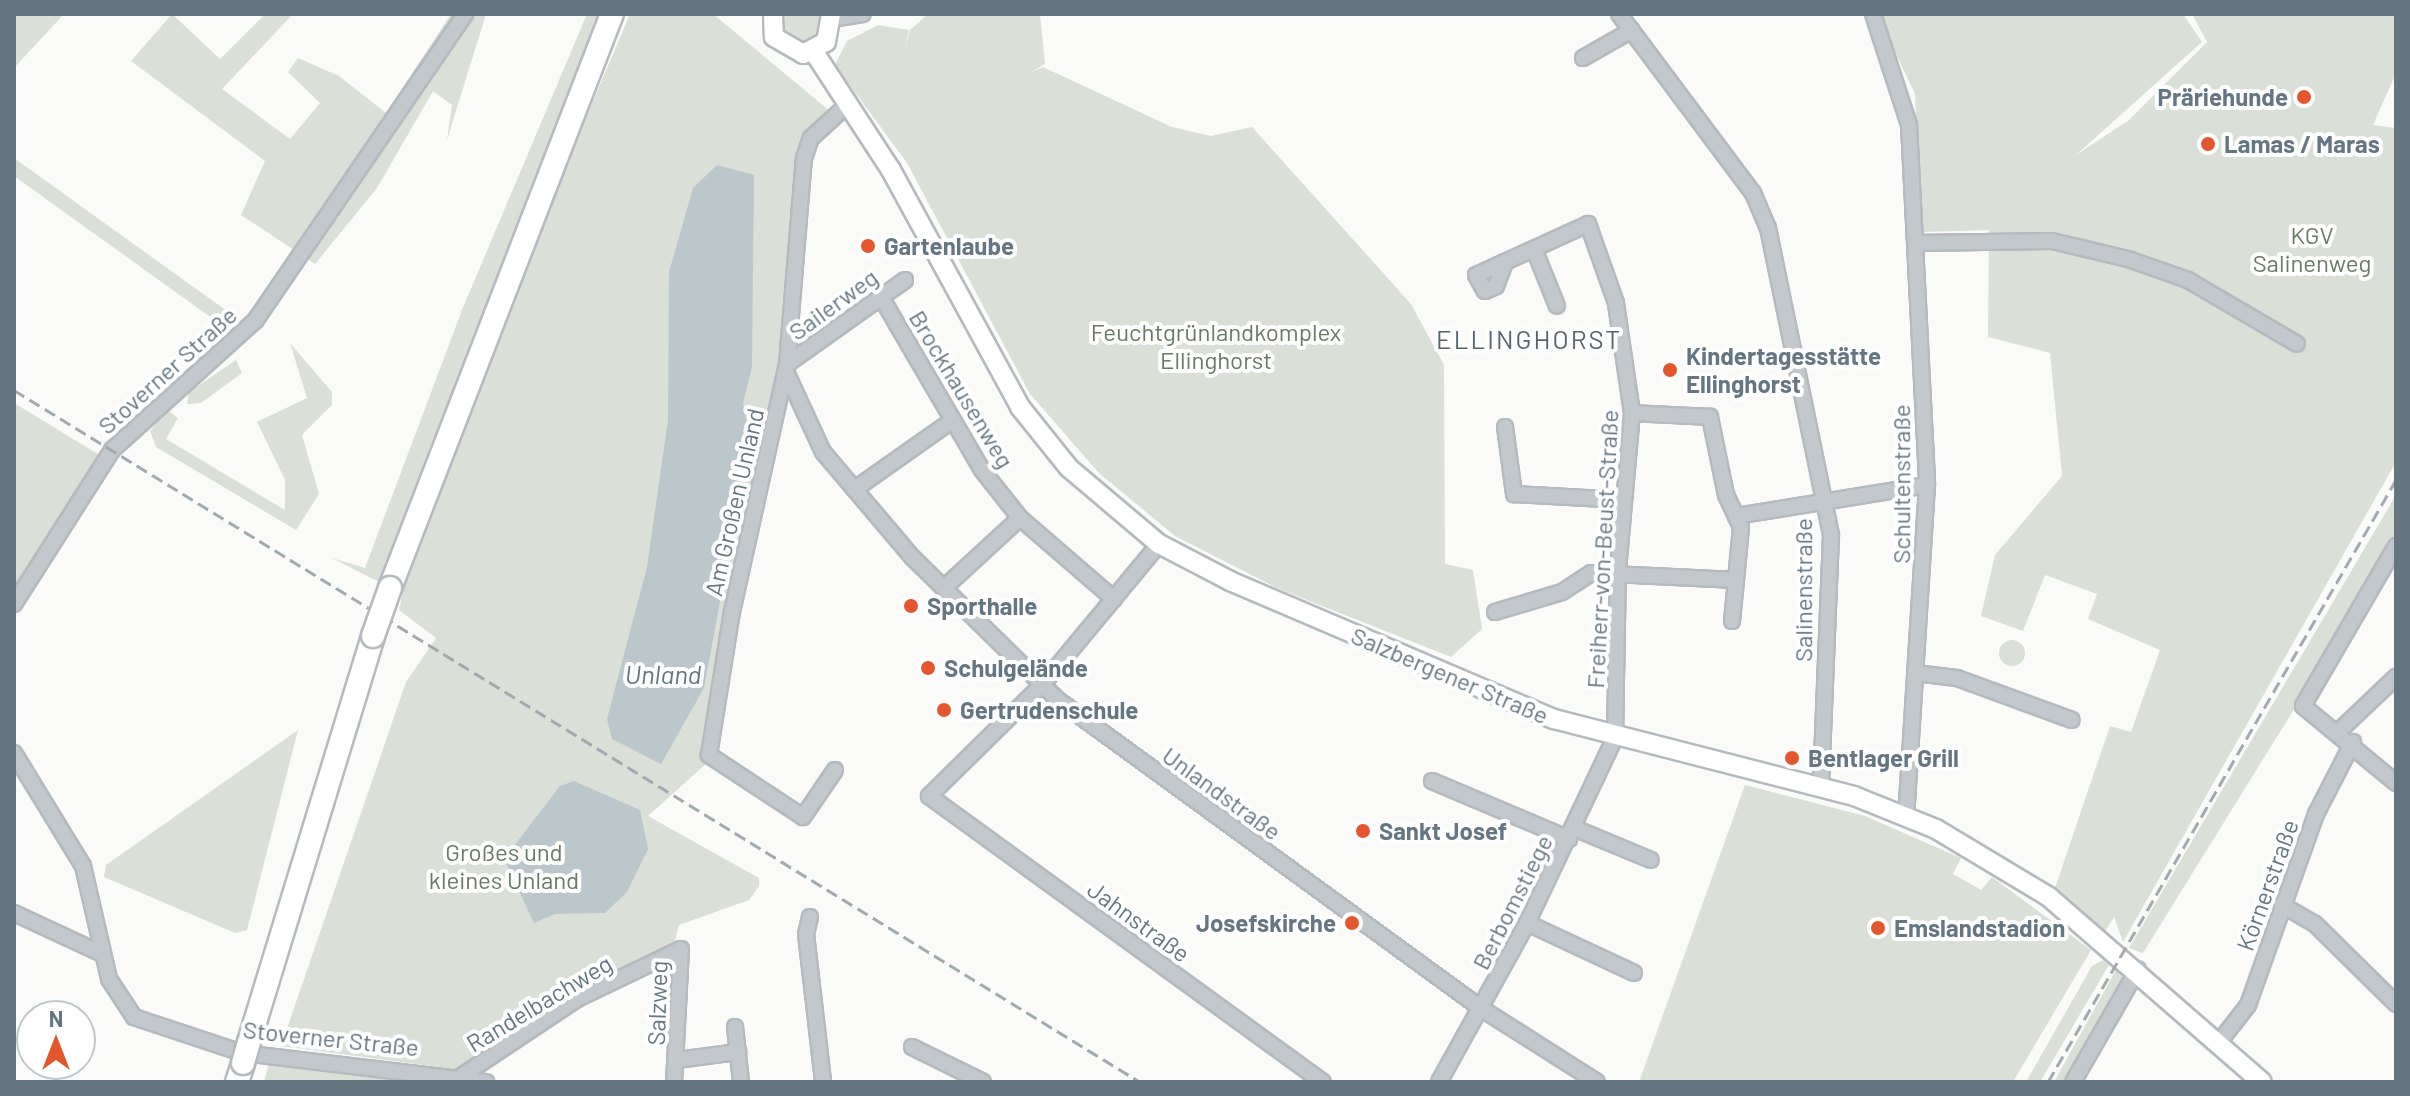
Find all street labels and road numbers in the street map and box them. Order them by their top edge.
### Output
street label: Sailerweg [783,262,883,346]
street label: Stoverner Straße [92,300,242,440]
street label: Brockhausenweg [904,305,1020,473]
street label: Schultenstraße [1887,404,1915,564]
street label: Am Großen Unland [698,405,770,599]
street label: Freiherr-von-Beust-Straße [1580,409,1624,689]
street label: Salinenstraße [1789,518,1817,662]
street label: Salzbergener Straße [1347,620,1553,730]
street label: Unlandstraße [1157,740,1287,846]
street label: Körnerstraße [2230,815,2304,955]
street label: Berbomstiege [1466,830,1558,974]
street label: Jahnstraße [1082,874,1196,968]
street label: Randelbachweg [461,948,617,1058]
street label: Salzweg [641,960,673,1046]
street label: Stoverner Straße [242,1014,420,1062]

